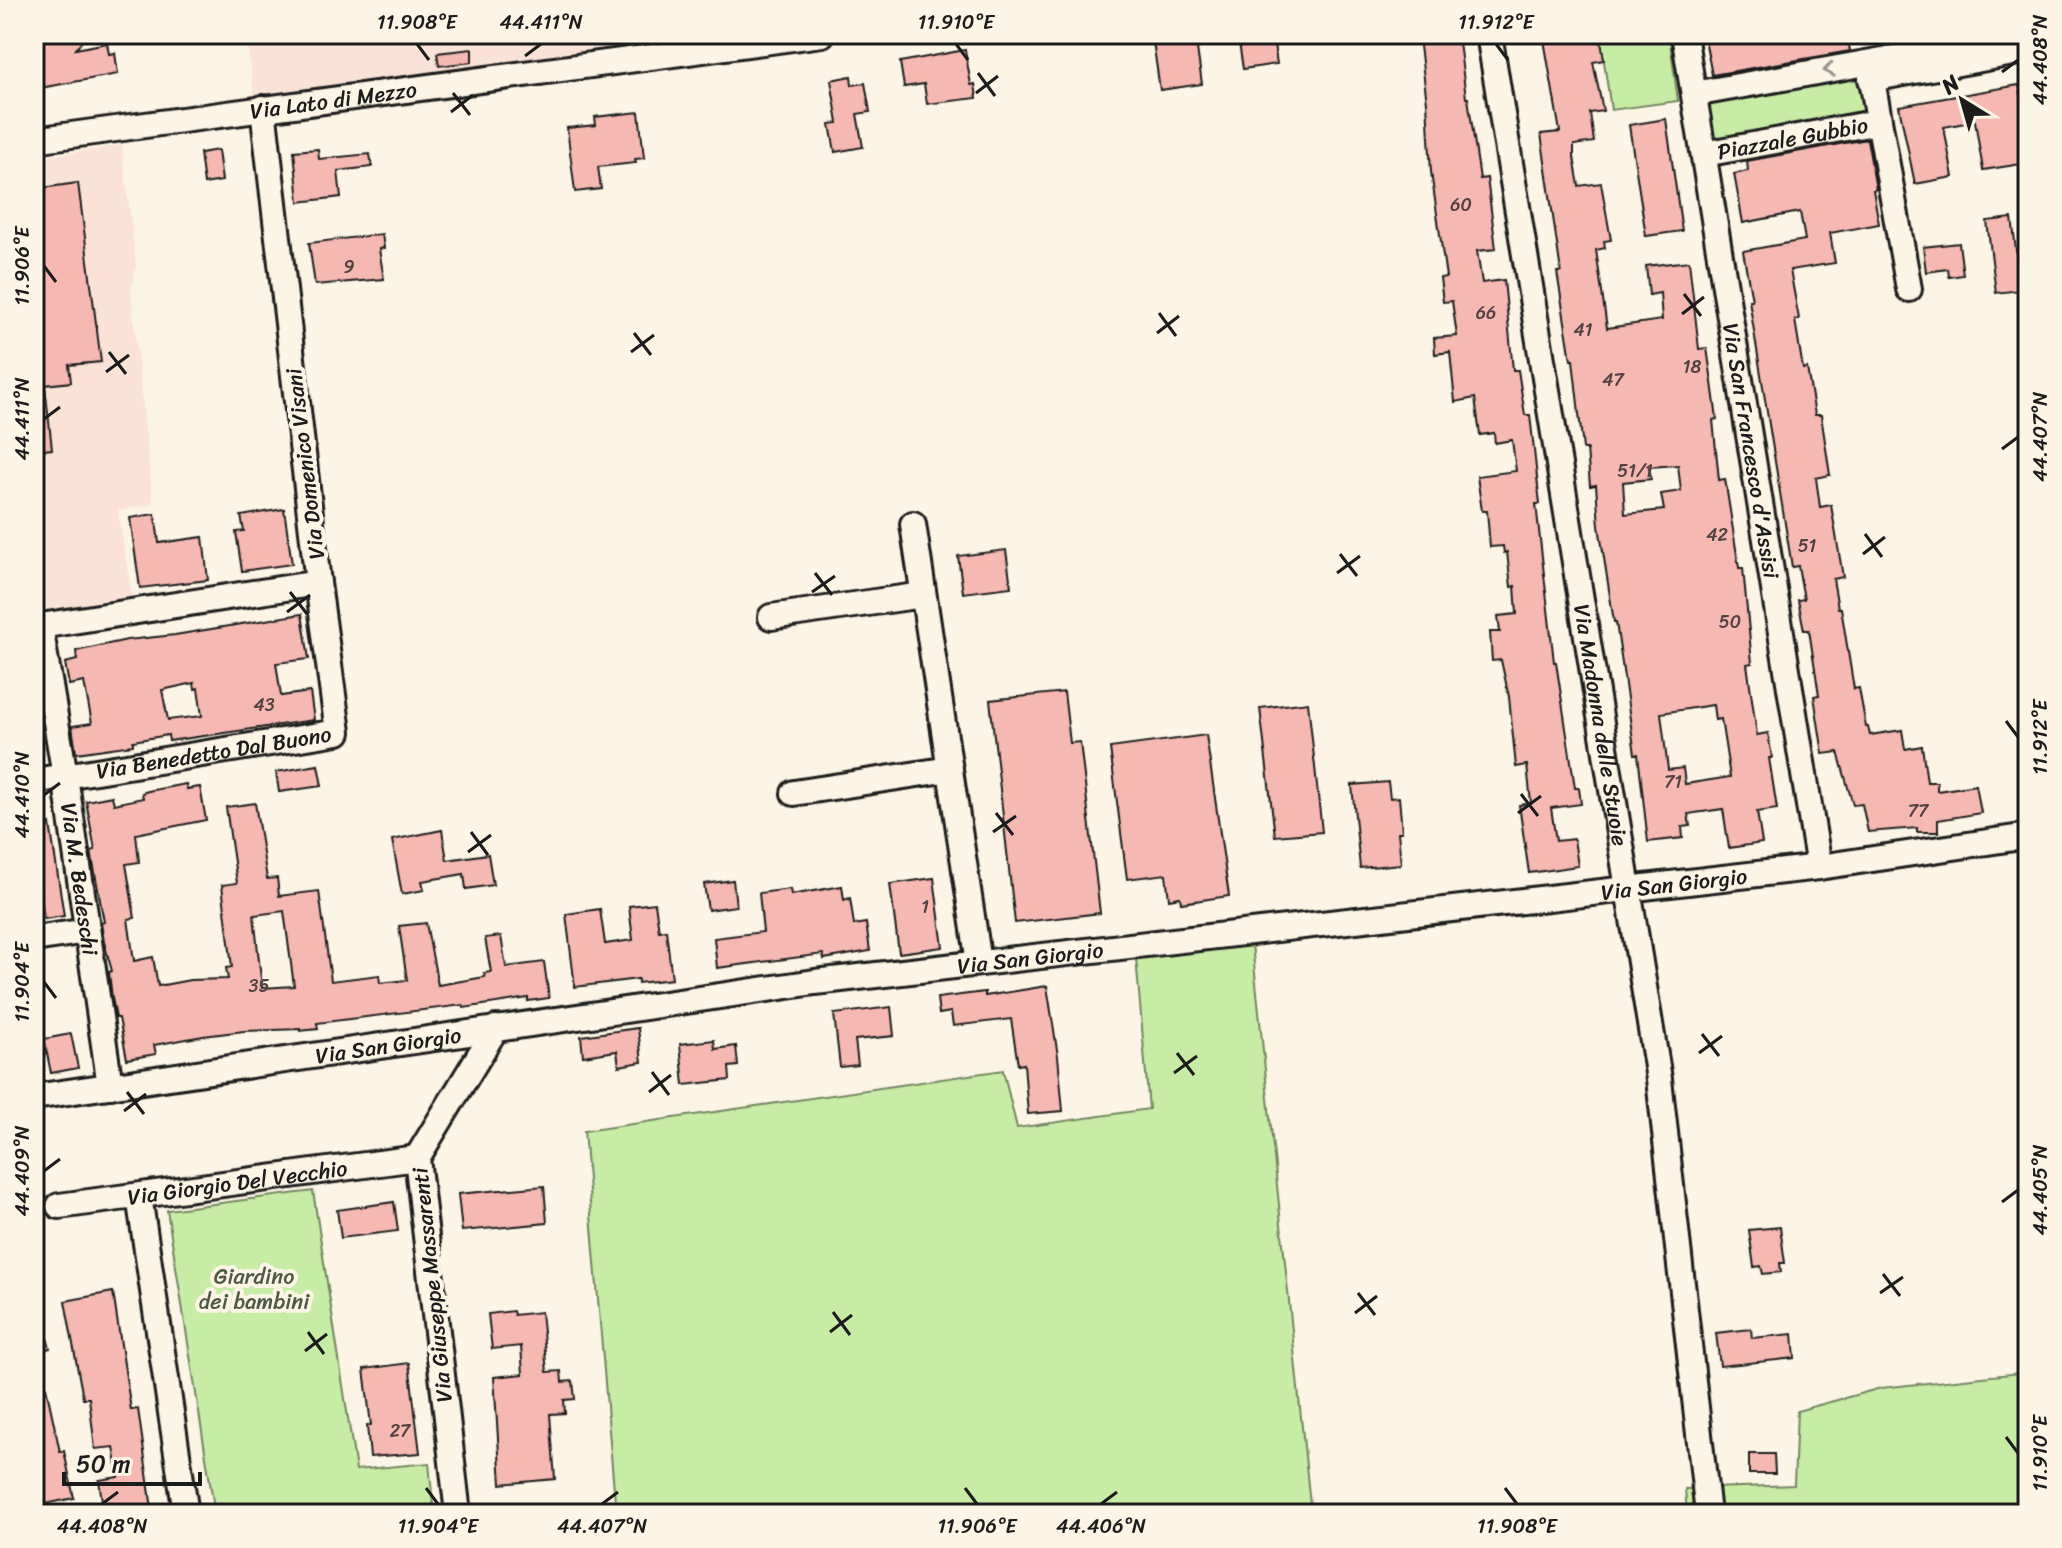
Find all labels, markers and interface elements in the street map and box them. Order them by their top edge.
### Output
text: 11.908°E [377,5,459,40]
text: 44.411°N [499,5,583,40]
text: 11.910°E [918,5,996,40]
text: 11.912°E [1458,5,1536,40]
text: 44.408°N [2023,15,2058,105]
north arrow [1922,60,2002,140]
one-way arrow [1823,61,1836,78]
text: N [1932,64,1969,105]
street label: Via Lato di Mezzo [248,69,419,130]
street label: Piazzale Gubbio [1714,105,1871,171]
house number: 60 [1450,189,1472,221]
text: 11.906°E [5,225,40,306]
house number: 9 [343,251,355,283]
house number: 66 [1476,297,1496,329]
house number: 41 [1574,314,1593,346]
street label: Via San Francesco d'Assisi [1712,320,1792,582]
house number: 18 [1683,351,1701,383]
house number: 47 [1602,364,1625,396]
street label: Via Domenico Visani [274,365,336,562]
text: 44.411°N [5,377,40,461]
text: 44.407°N [2023,392,2058,482]
house number: 51/1 [1617,455,1653,487]
house number: 42 [1706,519,1728,551]
house number: 51 [1798,530,1817,562]
street label: Via Madonna delle Stuoie [1563,601,1640,849]
house number: 50 [1719,606,1741,638]
house number: 43 [253,689,275,721]
text: 11.912°E [2023,697,2058,775]
street label: Via Benedetto Dal Buono [93,714,334,790]
text: 44.410°N [5,751,40,839]
house number: 71 [1664,766,1682,798]
house number: 77 [1908,795,1930,827]
street label: Via M. Bedeschi [50,800,110,959]
street label: Via San Giorgio [1599,856,1749,911]
house number: 1 [921,891,929,923]
street label: Via San Giorgio [955,930,1105,985]
text: 11.904°E [5,940,40,1022]
house number: 35 [249,970,269,1002]
street label: Via San Giorgio [313,1015,464,1075]
text: 44.409°N [5,1125,40,1216]
text: 44.405°N [2023,1144,2058,1235]
street label: Via Giorgio Del Vecchio [125,1148,350,1216]
street label: Via Giuseppe Massarenti [400,1165,464,1404]
park label: Giardino dei bambini [199,1257,310,1321]
text: 11.910°E [2023,1413,2058,1491]
house number: 27 [390,1415,412,1447]
scale bar [64,1436,200,1486]
text: 50 m [76,1443,131,1485]
text: 44.408°N [57,1509,147,1544]
text: 11.904°E [398,1509,480,1544]
text: 44.407°N [557,1509,647,1544]
text: 11.906°E [937,1509,1018,1544]
text: 44.406°N [1056,1509,1146,1544]
text: 11.908°E [1477,1509,1559,1544]

